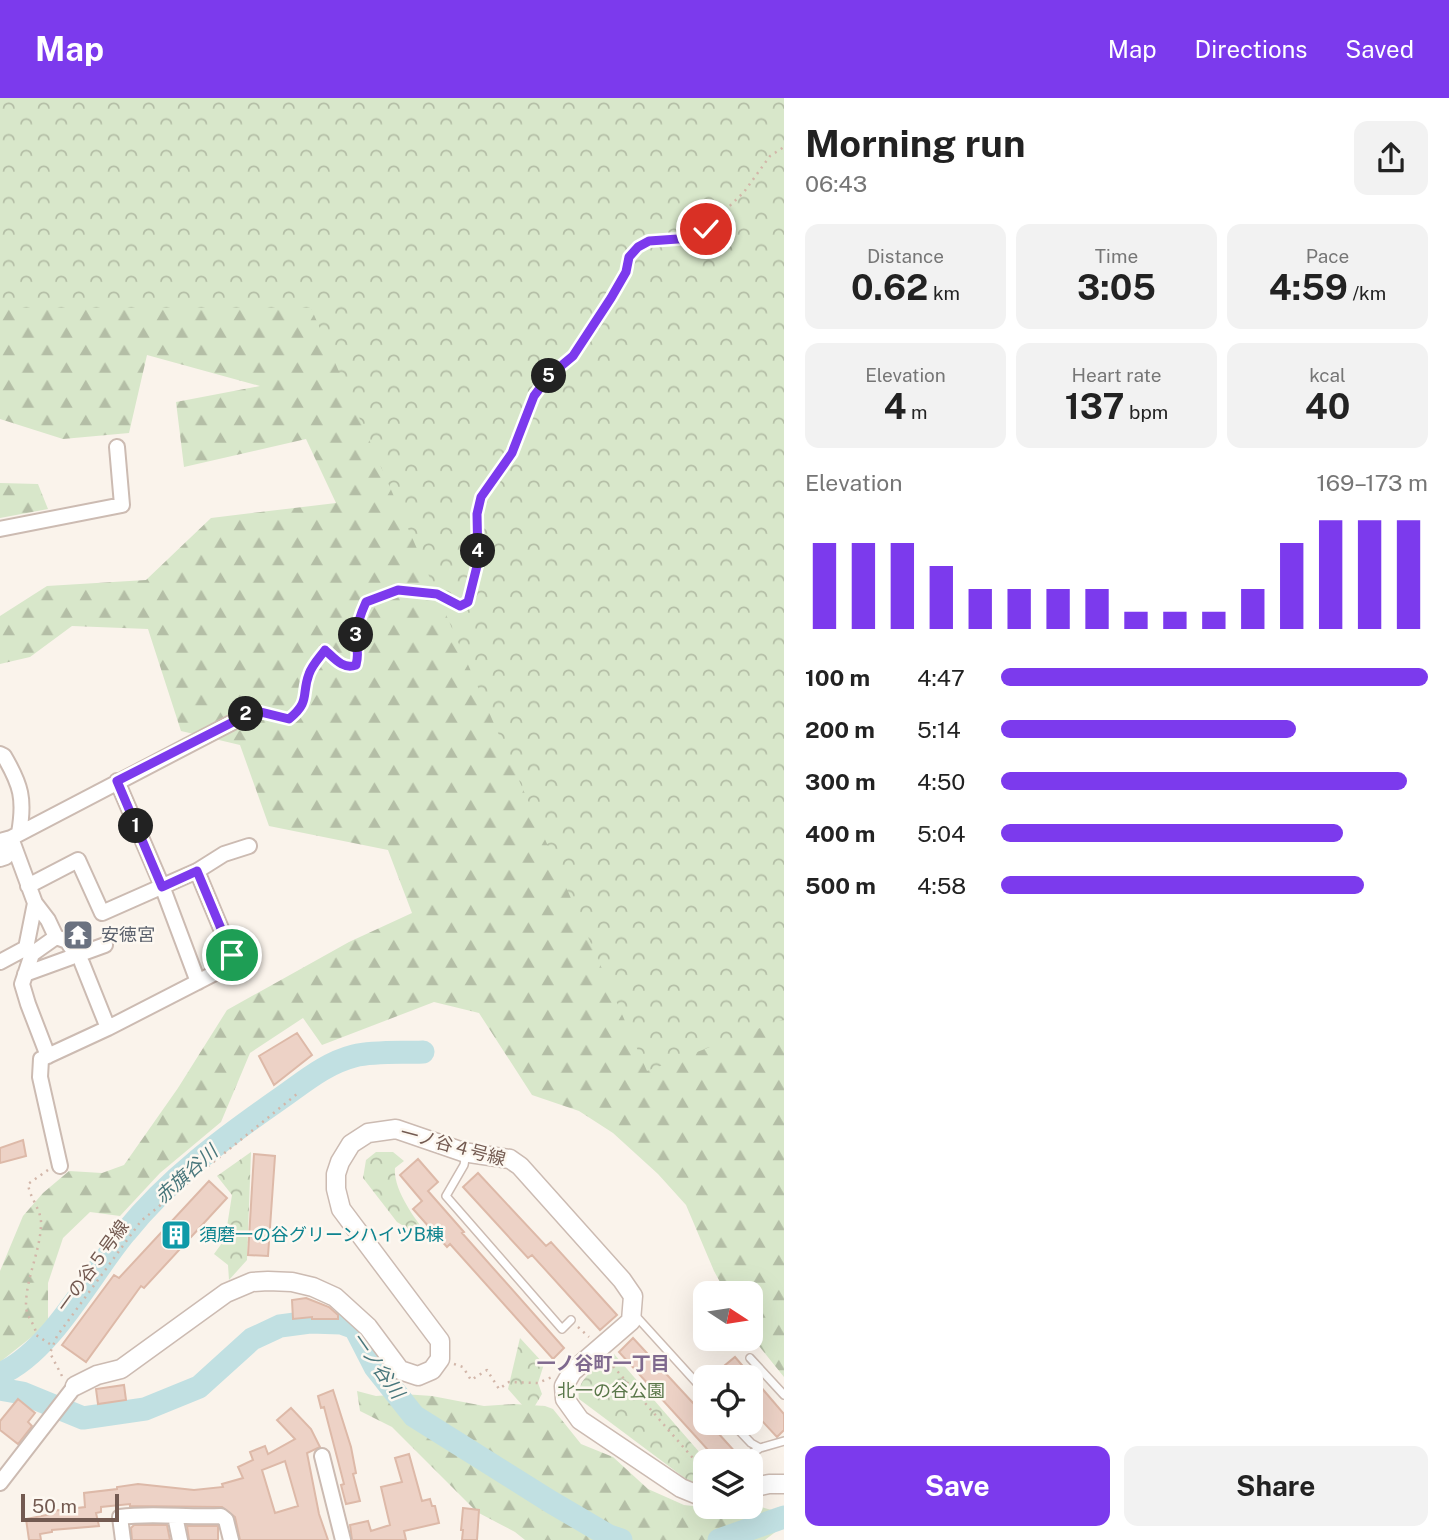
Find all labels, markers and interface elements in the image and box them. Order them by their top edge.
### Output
text: Map [35,30,104,68]
text: Map [1108,35,1157,63]
text: Directions [1195,35,1307,63]
text: Saved [1345,35,1414,63]
text: Morning run [805,121,1026,166]
button: share [1354,121,1428,195]
text: 06:43 [805,170,867,197]
pin [676,199,736,259]
icon: check [687,210,725,248]
text: Distance [867,245,944,267]
text: Time [1095,245,1138,267]
text: Pace [1306,245,1349,267]
text: 0.62 [851,267,928,308]
text: 3:05 [1077,267,1156,308]
text: 4:59 [1269,267,1348,308]
text: km [928,282,960,304]
text: /km [1348,282,1386,304]
pin: 5 [532,358,566,394]
text: 5 [542,364,555,386]
text: Elevation [865,364,946,386]
text: Heart rate [1072,364,1161,386]
text: kcal [1309,364,1346,386]
text: 4 [883,386,906,427]
text: 137 [1065,386,1124,427]
text: 40 [1305,386,1350,427]
text: m [906,401,928,423]
text: bpm [1124,401,1168,423]
text: Elevation [805,469,903,496]
text: 169–173 m [1316,469,1428,496]
pin: 4 [461,533,496,568]
text: 4 [471,539,484,561]
pin: 3 [338,618,374,652]
text: 3 [349,623,362,645]
text: 100 m [805,664,870,691]
text: 4:47 [917,664,965,691]
pin: 2 [229,696,264,732]
text: 2 [239,702,252,724]
text: 200 m [805,716,875,743]
text: 5:14 [917,716,961,743]
text: 300 m [805,768,876,795]
text: 4:50 [917,768,965,795]
pin: 1 [118,808,154,844]
text: 1 [131,814,140,836]
text: 400 m [805,820,875,847]
text: 5:04 [917,820,965,847]
text: 500 m [805,872,876,899]
text: 4:58 [917,872,966,899]
temple icon: 安徳宮 [61,918,95,952]
place label: 安徳宮 [101,924,155,945]
pin [202,925,262,985]
icon: arrive [213,936,251,974]
street label: 一ノ谷４号線 [398,1121,508,1170]
water label: 赤旗谷川 [150,1139,223,1208]
street label: 一の谷５号線 [52,1216,133,1316]
building icon: 須磨一の谷グリーンハイツB棟 [159,1218,193,1252]
place label: 須磨一の谷グリーンハイツB棟 [199,1224,444,1245]
north arrow [693,1281,763,1351]
map controls [693,1281,763,1519]
water label: 一ノ谷川 [347,1328,410,1404]
district label: 一ノ谷町一丁目 [536,1352,670,1374]
button: locate [693,1365,763,1435]
park label: 北一の谷公園 [557,1380,665,1401]
button: Save [805,1446,1110,1526]
button: Share [1124,1446,1428,1526]
button: layers [693,1449,763,1519]
scale bar [21,1491,119,1523]
text: 50 m [32,1495,77,1517]

